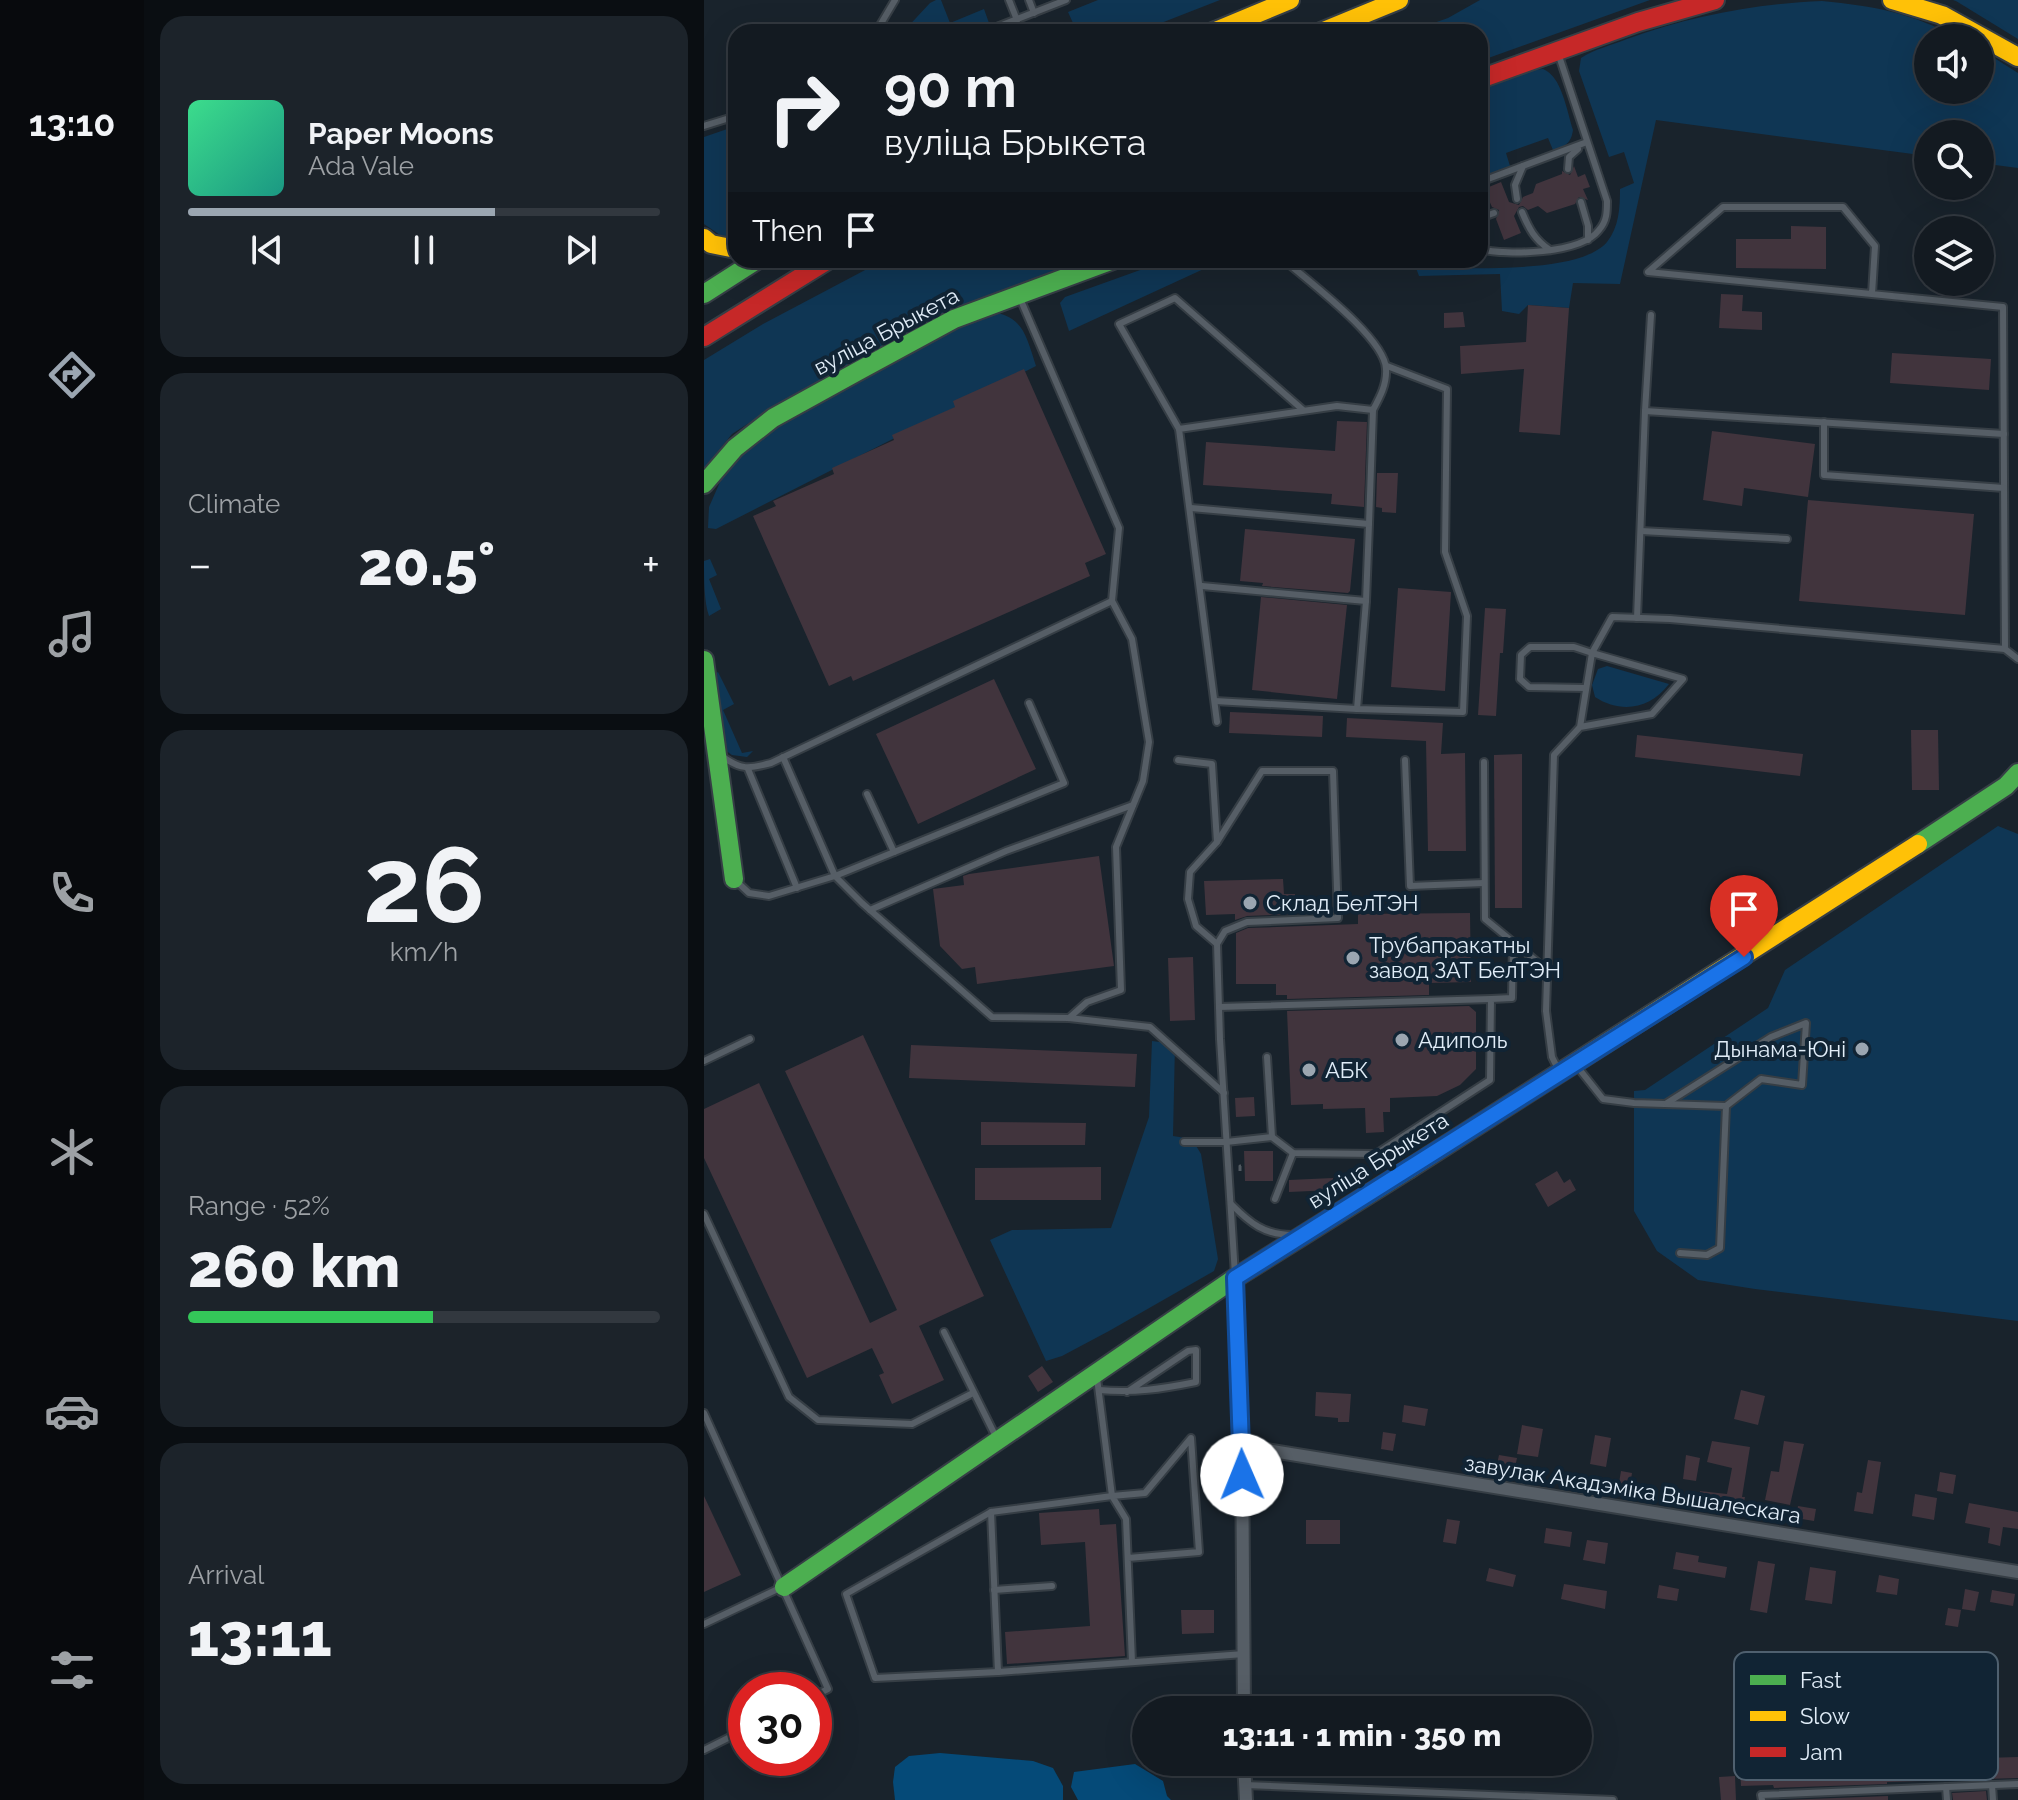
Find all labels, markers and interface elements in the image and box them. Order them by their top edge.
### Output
map controls [1914,24,1994,296]
button: sound [1914,24,1994,104]
text: 90 m [884,54,1017,120]
icon: right [752,56,856,160]
text: 13:10 [29,102,115,144]
text: Paper Moons [308,116,494,151]
button: search [1914,120,1994,200]
text: вуліца Брыкета [884,121,1146,163]
text: Ada Vale [308,151,414,181]
icon: arrive [839,208,883,252]
text: Then [752,213,823,248]
button: layers [1914,216,1994,296]
icon: previous [245,228,289,272]
icon: pause [402,228,446,272]
icon: next [559,228,603,272]
street label: вуліца Брыкета [809,282,963,380]
icon: directions [44,347,100,403]
text: Climate [188,489,280,519]
text: 20.5° [358,529,495,599]
text: − [188,539,212,590]
text: + [642,539,660,590]
icon: music [44,606,100,662]
text: 26 [363,824,485,946]
icon: phone [44,865,100,921]
pin [1710,875,1778,957]
icon: arrive [1722,887,1766,931]
place label: Склад БелТЭН [1266,890,1419,916]
marker: Склад БелТЭН [1241,894,1259,912]
place label: Трубапракатны завод ЗАТ БелТЭН [1369,932,1561,983]
text: km/h [390,937,458,967]
marker: Трубапракатны завод ЗАТ БелТЭН [1344,949,1362,967]
place label: Адиполь [1418,1027,1508,1053]
marker: Адиполь [1393,1031,1411,1049]
place label: Дынама-Юні [1714,1036,1846,1062]
marker: Дынама-Юні [1853,1040,1871,1058]
place label: АБК [1325,1057,1368,1083]
marker: АБК [1300,1061,1318,1079]
street label: вуліца Брыкета [1303,1106,1453,1214]
icon: climate [44,1124,100,1180]
text: Range · 52% [188,1191,330,1221]
text: 260 km [188,1231,400,1301]
icon: car [44,1383,100,1439]
position arrow [1200,1433,1284,1517]
street label: завулак Акадэміка Вышалескага [1463,1450,1803,1528]
text: Arrival [188,1560,264,1590]
text: 13:11 [188,1600,332,1670]
icon: filters [44,1642,100,1698]
legend [1734,1652,1998,1780]
text: Fast [1800,1667,1842,1693]
speed limit sign: 30 [728,1672,832,1776]
text: Slow [1800,1703,1850,1729]
text: 13:11 · 1 min · 350 m [1223,1718,1501,1753]
text: Jam [1800,1739,1843,1765]

